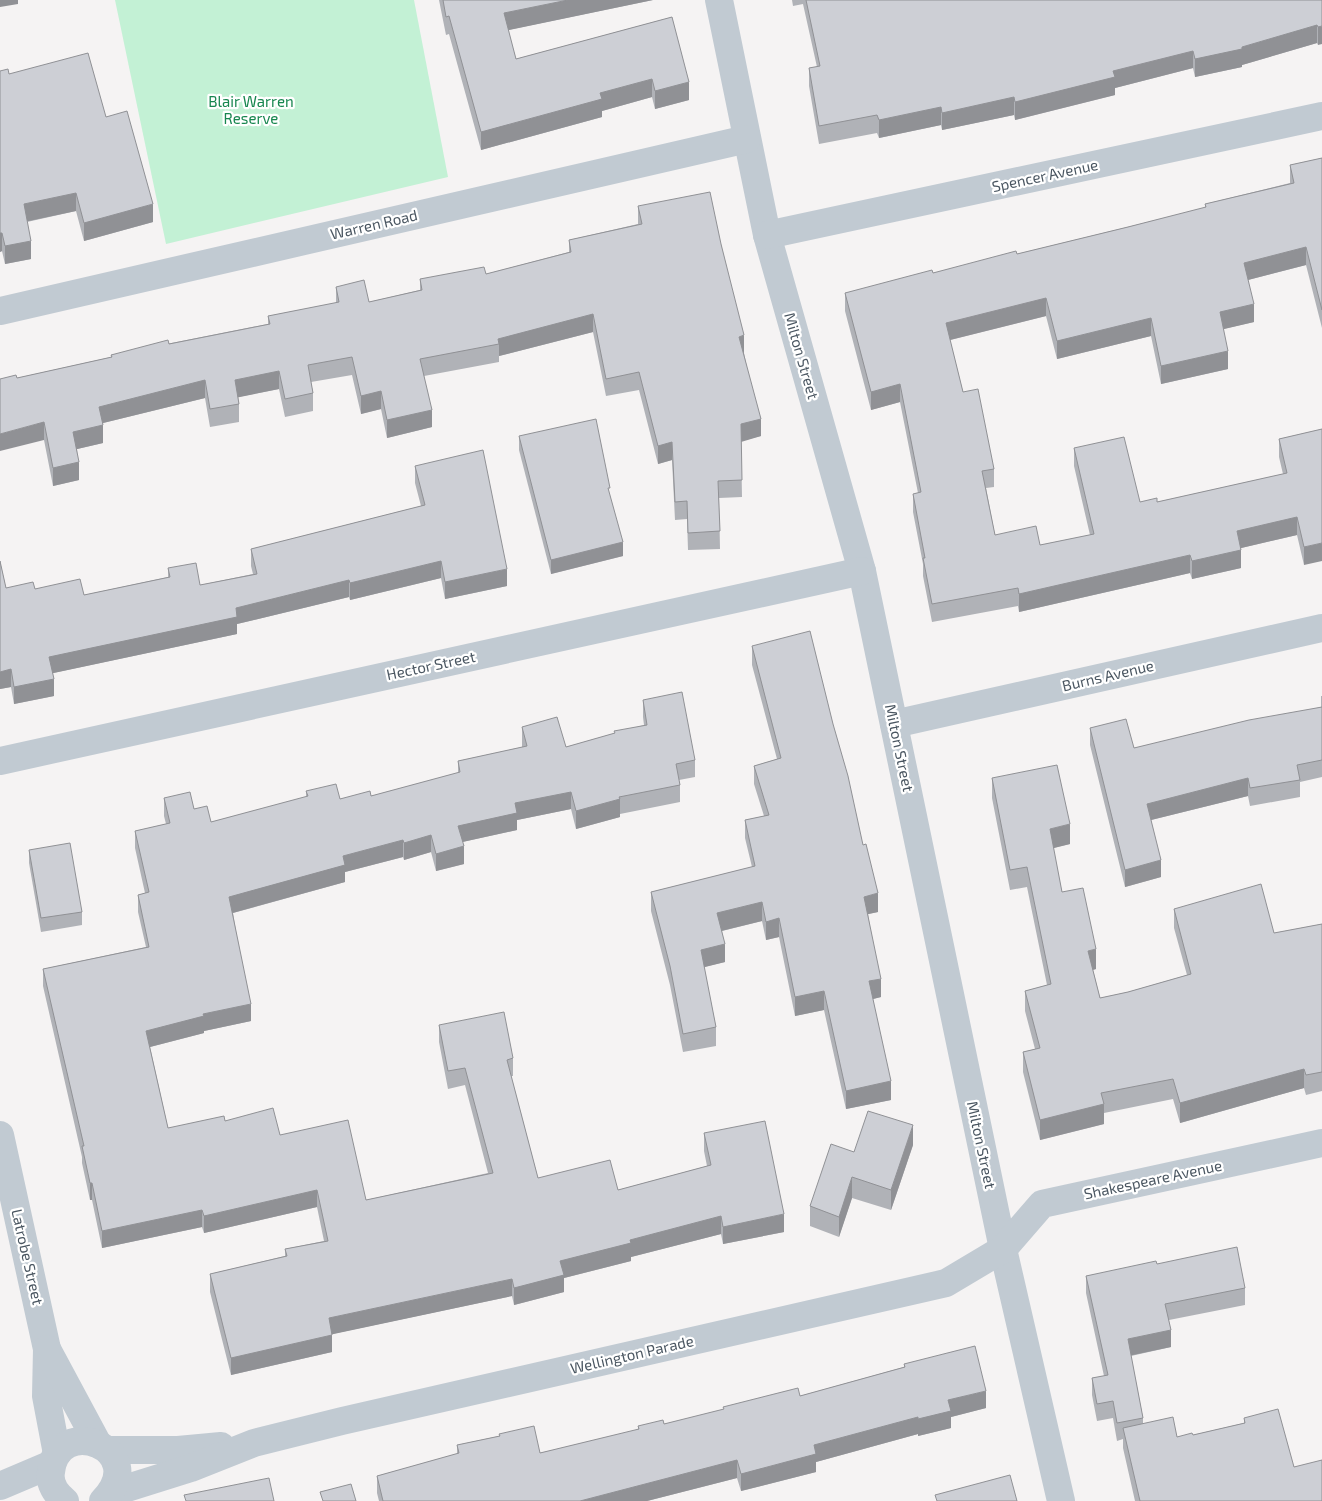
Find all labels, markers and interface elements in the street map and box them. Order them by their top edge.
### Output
park label: Blair Warren Reserve [208,92,294,127]
street label: Spencer Avenue [990,155,1100,195]
street label: Warren Road [328,205,419,243]
street label: Milton Street [781,310,823,401]
street label: Hector Street [385,647,477,683]
street label: Burns Avenue [1060,656,1155,694]
street label: Milton Street [882,702,918,794]
street label: Milton Street [964,1099,1000,1191]
street label: Shakespeare Avenue [1082,1156,1223,1202]
street label: Latrobe Street [8,1207,48,1307]
street label: Wellington Parade [568,1331,695,1377]

